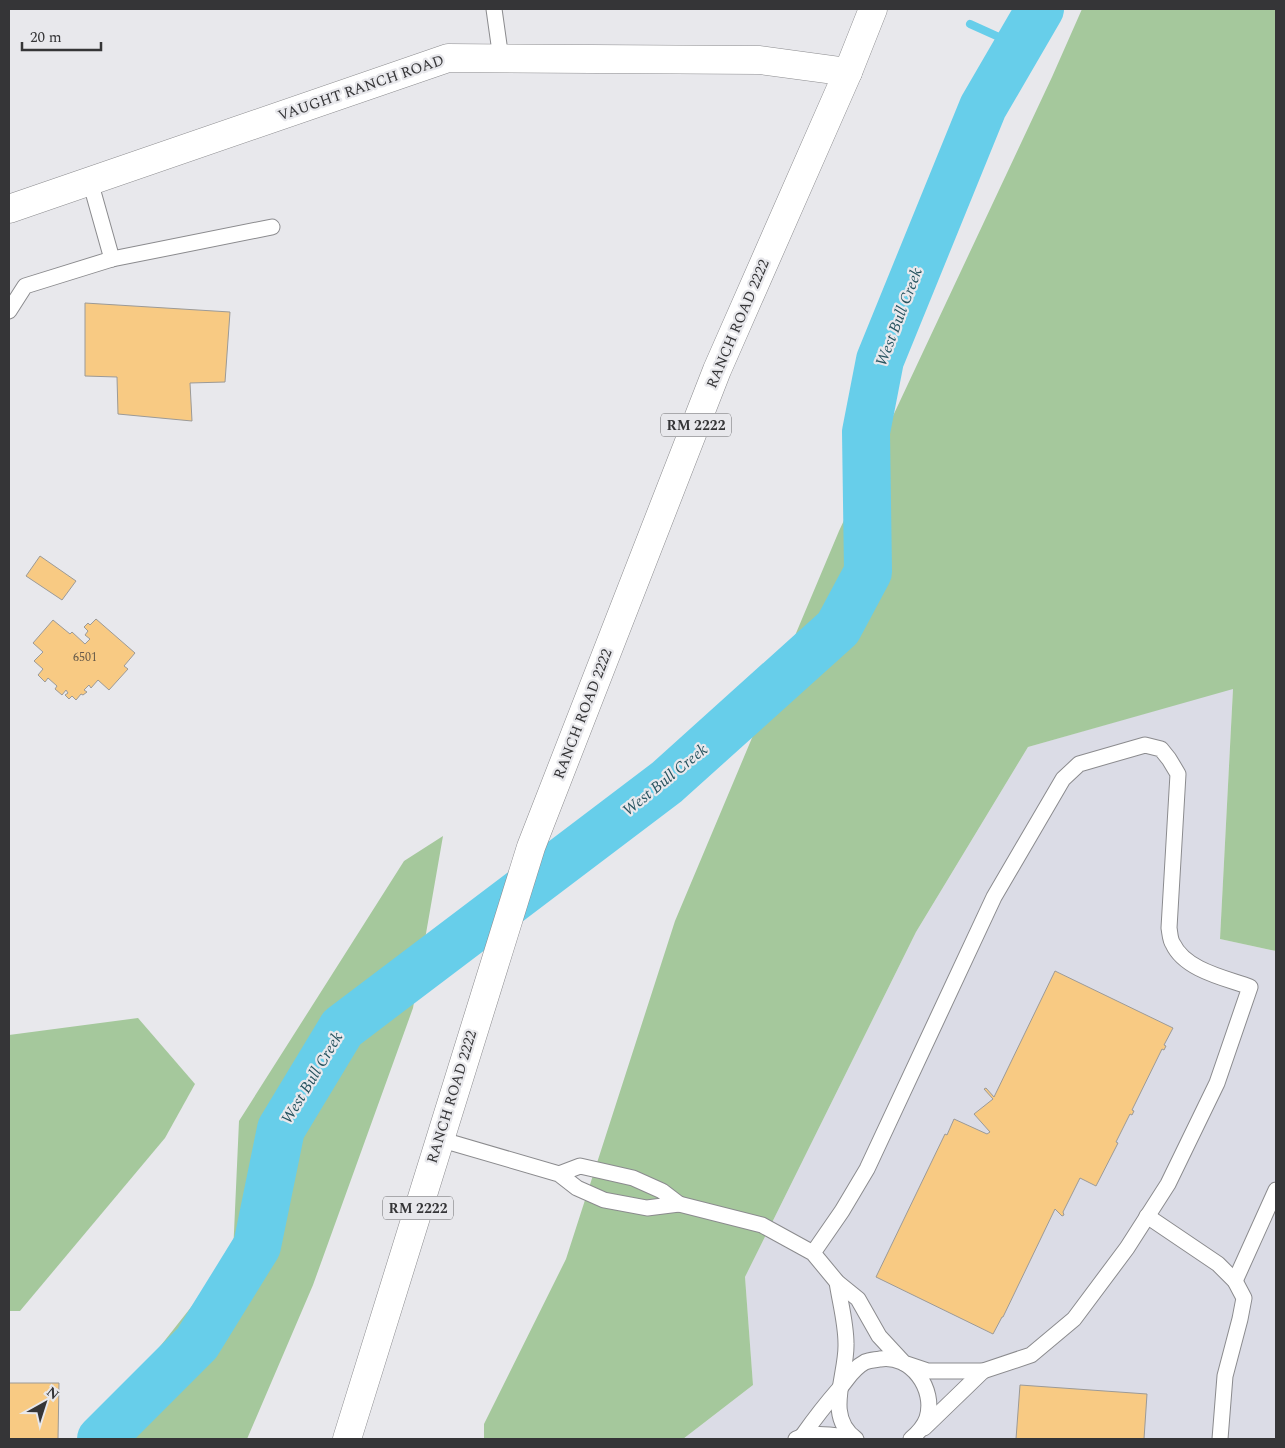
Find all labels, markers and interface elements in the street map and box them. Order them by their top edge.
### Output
scale bar [22,20,101,52]
text: 20 m [30,26,62,49]
street label: VAUGHT RANCH ROAD [275,49,447,127]
street label: RANCH ROAD 2222 [700,256,776,392]
water label: West Bull Creek [869,264,929,370]
road number: RM 2222 [661,414,731,436]
street label: RANCH ROAD 2222 [548,645,618,783]
house number: 6501 [73,648,97,667]
water label: West Bull Creek [617,738,713,822]
water label: West Bull Creek [275,1027,349,1129]
street label: RANCH ROAD 2222 [421,1028,483,1166]
road number: RM 2222 [383,1196,453,1220]
north arrow [20,1378,70,1428]
text: N [42,1382,64,1405]

